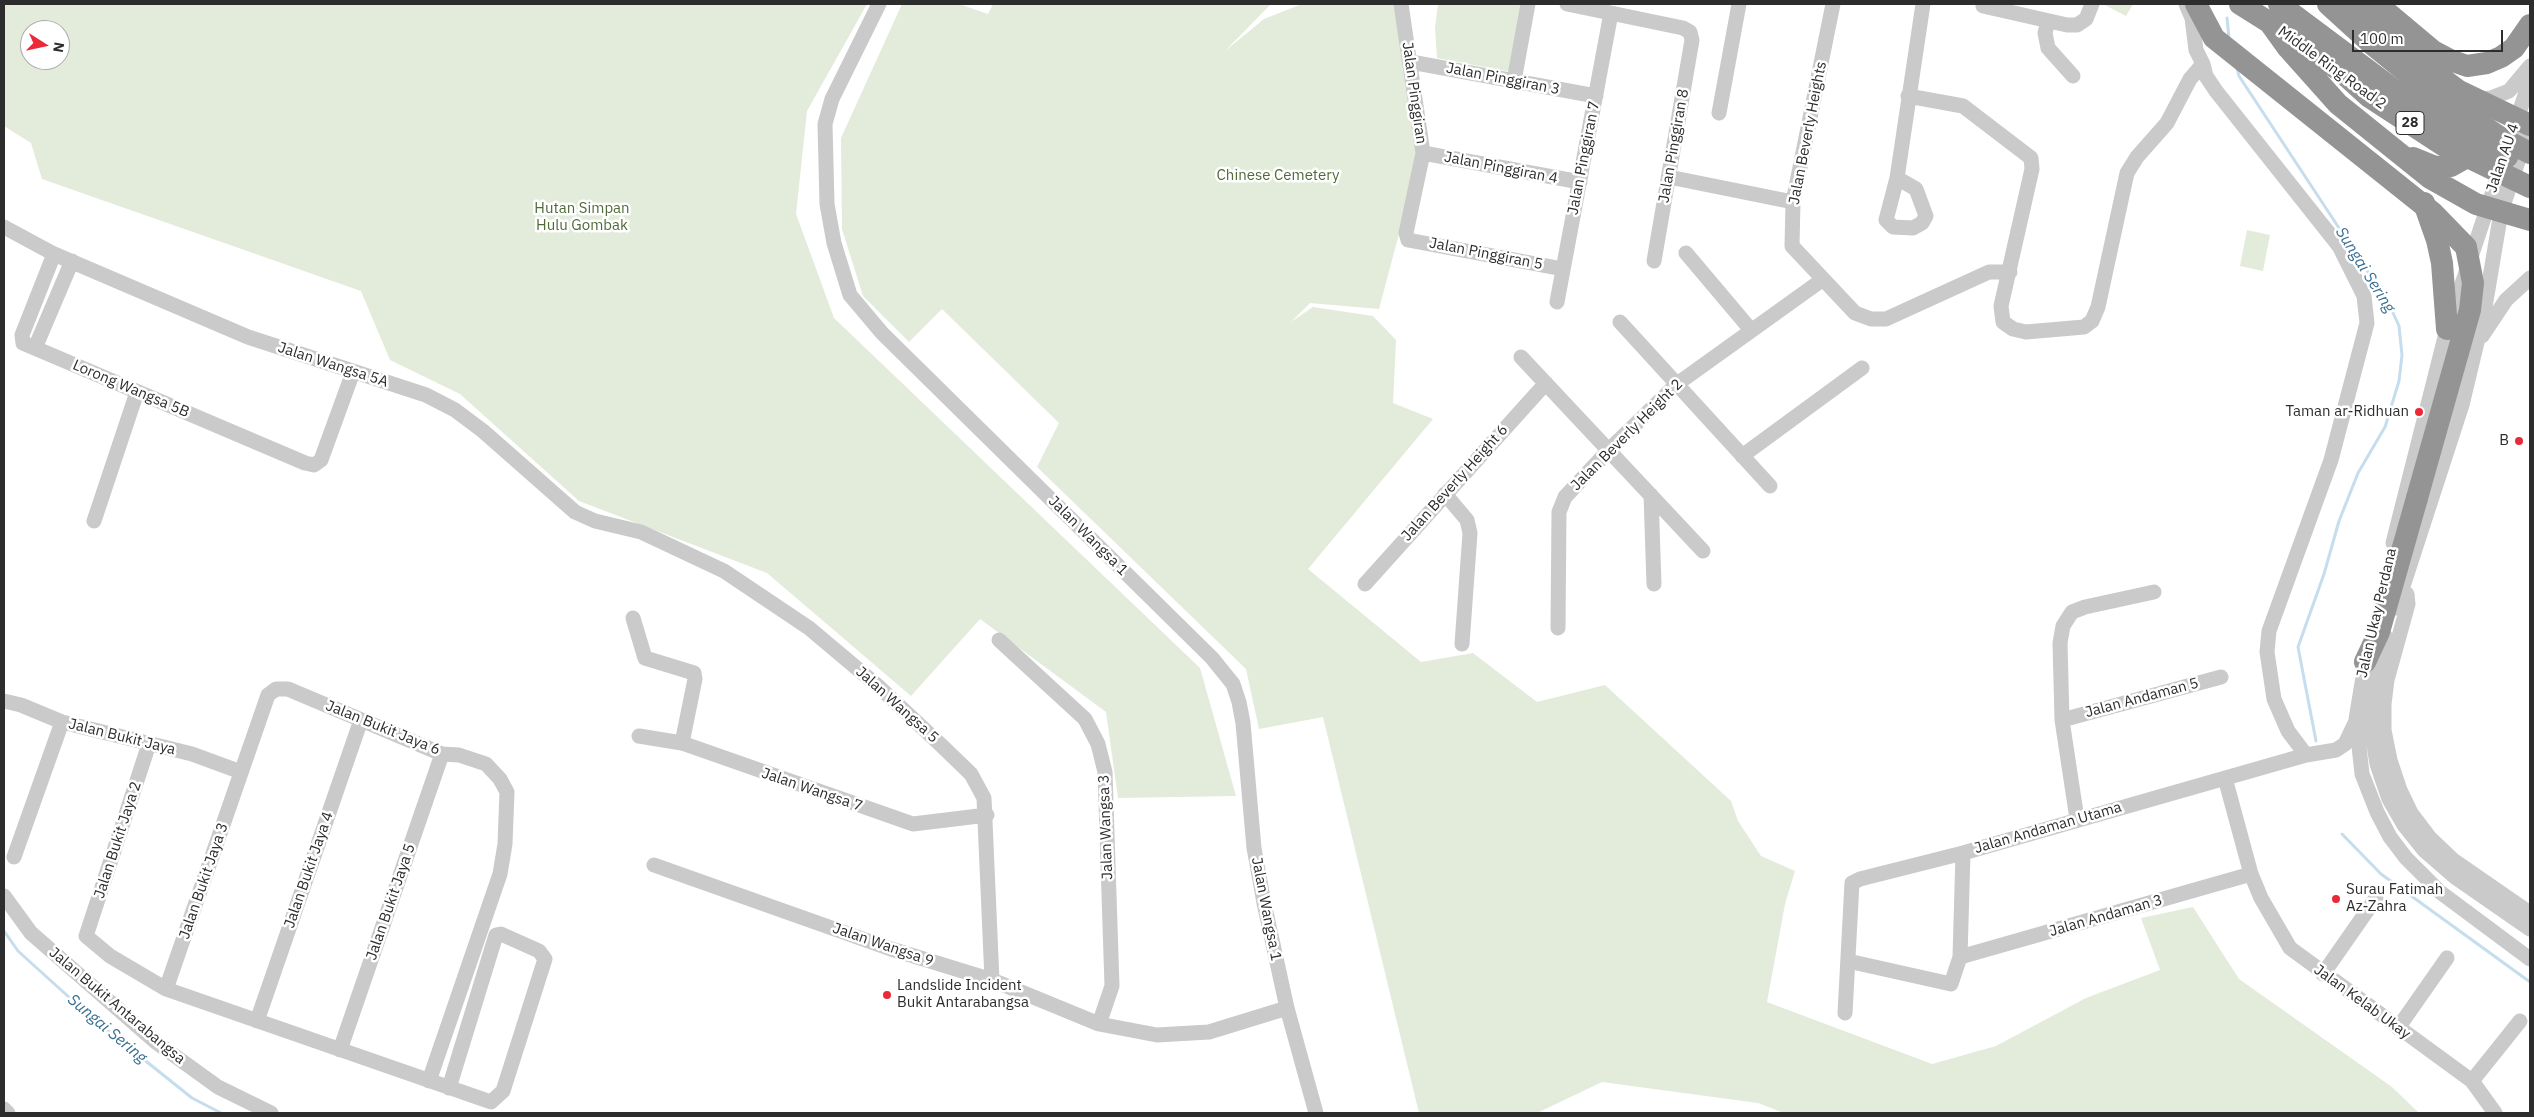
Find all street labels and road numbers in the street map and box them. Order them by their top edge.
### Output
street label: Middle Ring Road 2 [2274,23,2390,113]
street label: Jalan Pinggiran [1398,41,1430,145]
street label: Jalan Pinggiran 3 [1445,59,1561,99]
street label: Jalan Beverly Heights [1785,60,1831,206]
street label: Jalan Pinggiran 8 [1655,88,1693,204]
street label: Jalan Pinggiran 7 [1564,100,1604,216]
road number: 28 [2396,112,2424,134]
street label: Jalan AU 4 [2483,121,2523,195]
street label: Jalan Pinggiran 4 [1443,148,1559,188]
street label: Jalan Pinggiran 5 [1428,234,1544,274]
street label: Jalan Wangsa 5A [276,339,390,391]
street label: Lorong Wangsa 5B [70,356,192,422]
street label: Jalan Beverly Height 2 [1567,375,1687,495]
street label: Jalan Beverly Height 6 [1398,421,1512,545]
street label: Jalan Wangsa 1 [1044,492,1132,580]
street label: Jalan Ukay Perdana [2353,546,2401,680]
street label: Jalan Wangsa 5 [852,663,942,747]
street label: Jalan Andaman 5 [2083,674,2201,722]
street label: Jalan Bukit Jaya 6 [323,697,443,759]
street label: Jalan Bukit Jaya [67,715,177,759]
street label: Jalan Wangsa 7 [759,764,865,816]
street label: Jalan Wangsa 3 [1095,774,1117,880]
street label: Jalan Bukit Jaya 2 [91,779,145,901]
street label: Jalan Andaman Utama [1972,798,2124,858]
street label: Jalan Bukit Jaya 4 [281,809,337,931]
street label: Jalan Bukit Jaya 3 [176,820,232,942]
street label: Jalan Bukit Jaya 5 [363,841,419,963]
street label: Jalan Wangsa 1 [1247,856,1285,962]
street label: Jalan Andaman 3 [2047,891,2165,941]
street label: Jalan Wangsa 9 [830,919,936,971]
street label: Jalan Bukit Antarabangsa [45,944,189,1068]
street label: Jalan Kelab Ukay [2310,961,2414,1043]

